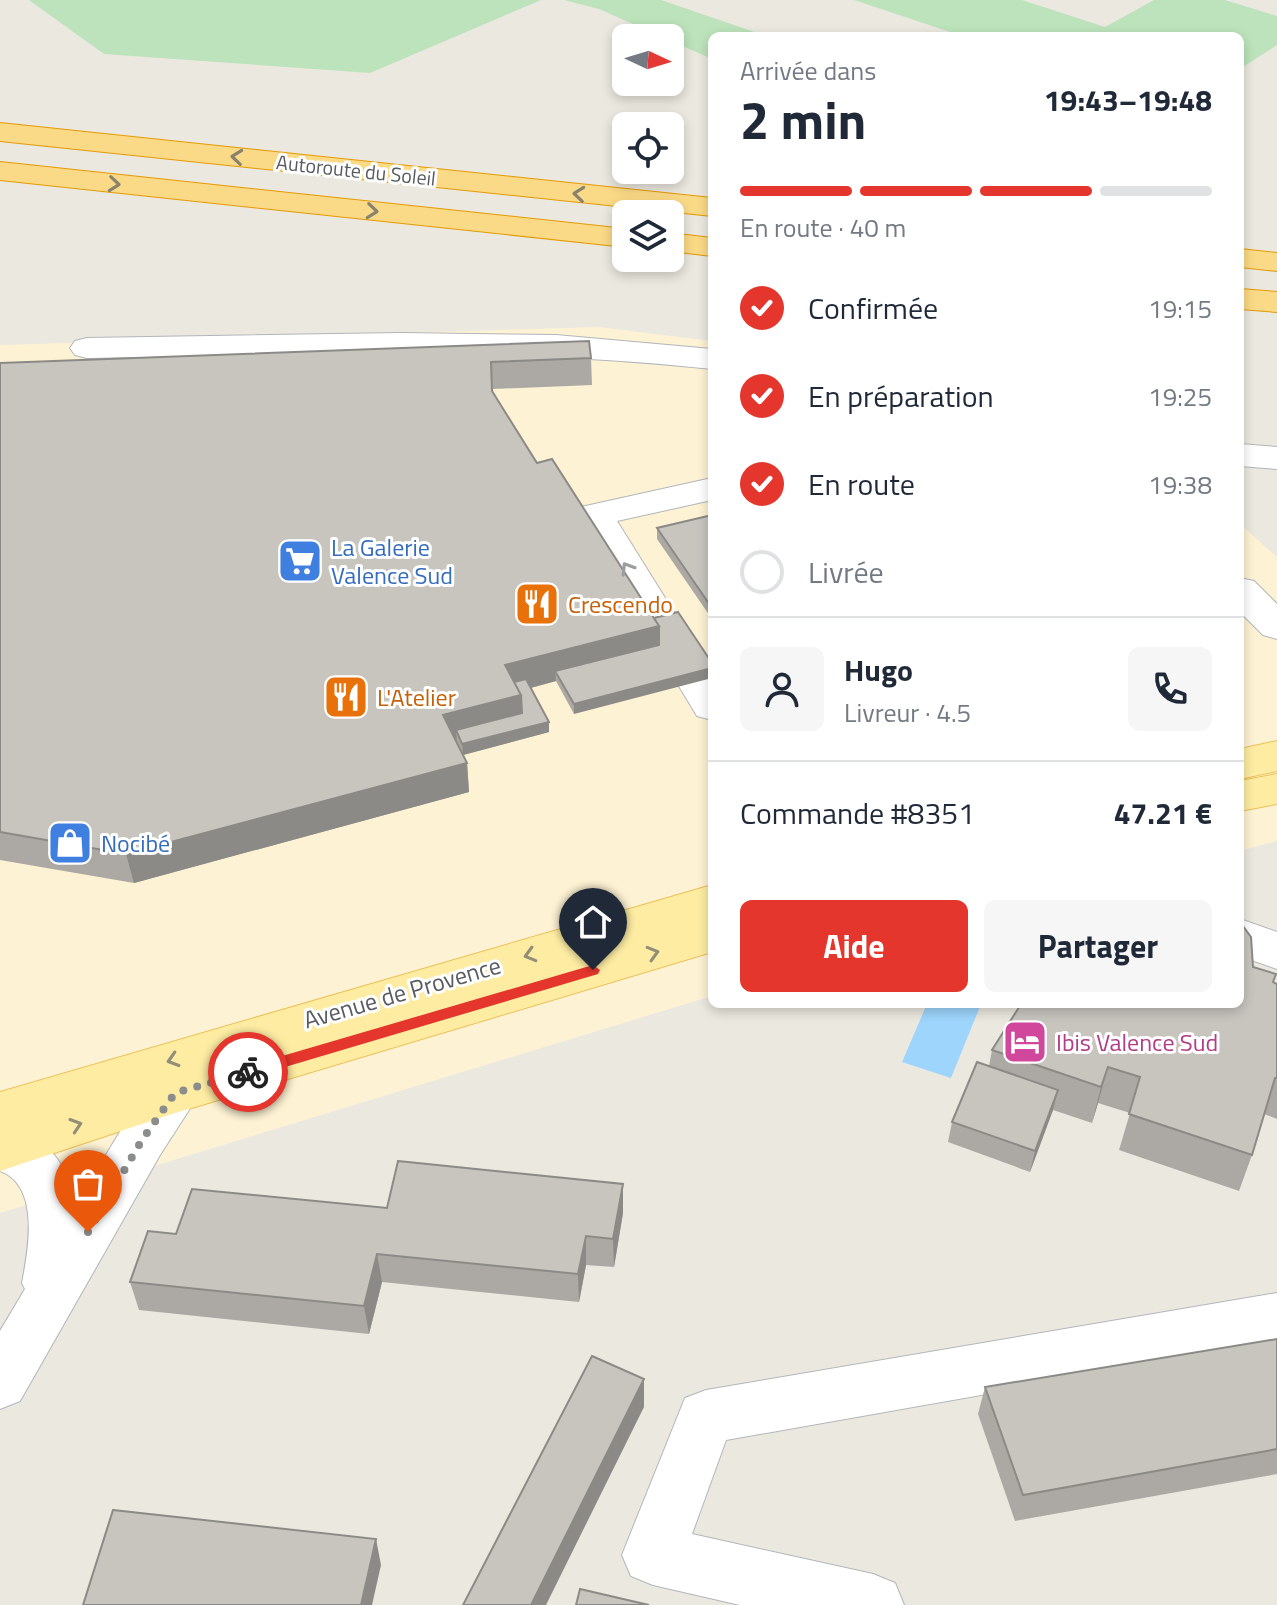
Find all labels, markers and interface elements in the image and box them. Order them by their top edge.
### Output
north arrow [612,24,684,96]
map controls [612,24,684,272]
text: Arrivée dans [740,51,876,90]
text: 19:43–19:48 [1044,77,1212,123]
text: 2 min [740,80,866,159]
button: locate [612,112,684,184]
street label: Autoroute du Soleil [275,146,437,194]
one-way arrow [230,149,243,166]
one-way arrow [108,175,121,192]
one-way arrow [572,186,585,203]
button: layers [612,200,684,272]
one-way arrow [366,203,379,220]
text: En route · 40 m [740,208,906,247]
text: Confirmée [808,285,938,331]
icon: check [740,286,784,330]
text: 19:15 [1148,289,1212,328]
text: En préparation [808,373,994,419]
icon: check [740,374,784,418]
text: 19:25 [1148,377,1212,416]
text: En route [808,461,915,507]
icon: check [740,462,784,506]
text: 19:38 [1148,465,1212,504]
place label: La Galerie Valence Sud [331,529,453,593]
supermarket icon: La Galerie Valence Sud [276,537,324,585]
text: Livrée [808,549,884,595]
one-way arrow [621,562,636,577]
restaurant icon: Crescendo [513,580,561,628]
place label: Crescendo [568,586,673,622]
button: person [740,647,824,731]
text: Hugo [844,647,913,693]
button: phone [1128,647,1212,731]
restaurant icon: L'Atelier [322,673,370,721]
place label: L'Atelier [377,679,456,715]
text: Livreur · 4.5 [844,693,971,732]
text: Commande #8351 [740,790,975,836]
text: 47.21 € [1114,790,1212,836]
shop icon: Nocibé [46,819,94,867]
place label: Nocibé [101,825,170,861]
pin [559,888,627,970]
icon: home [571,900,615,944]
button: Aide [740,900,968,992]
button: Partager [984,900,1212,992]
one-way arrow [523,946,537,962]
one-way arrow [645,946,659,962]
street label: Avenue de Provence [299,947,505,1037]
hotel icon: Ibis Valence Sud [1001,1018,1049,1066]
place label: Ibis Valence Sud [1056,1024,1218,1060]
courier [208,1032,288,1112]
one-way arrow [166,1050,180,1066]
icon: bike [226,1050,270,1094]
one-way arrow [69,1119,83,1135]
pin [54,1150,122,1232]
icon: bag [66,1162,110,1206]

